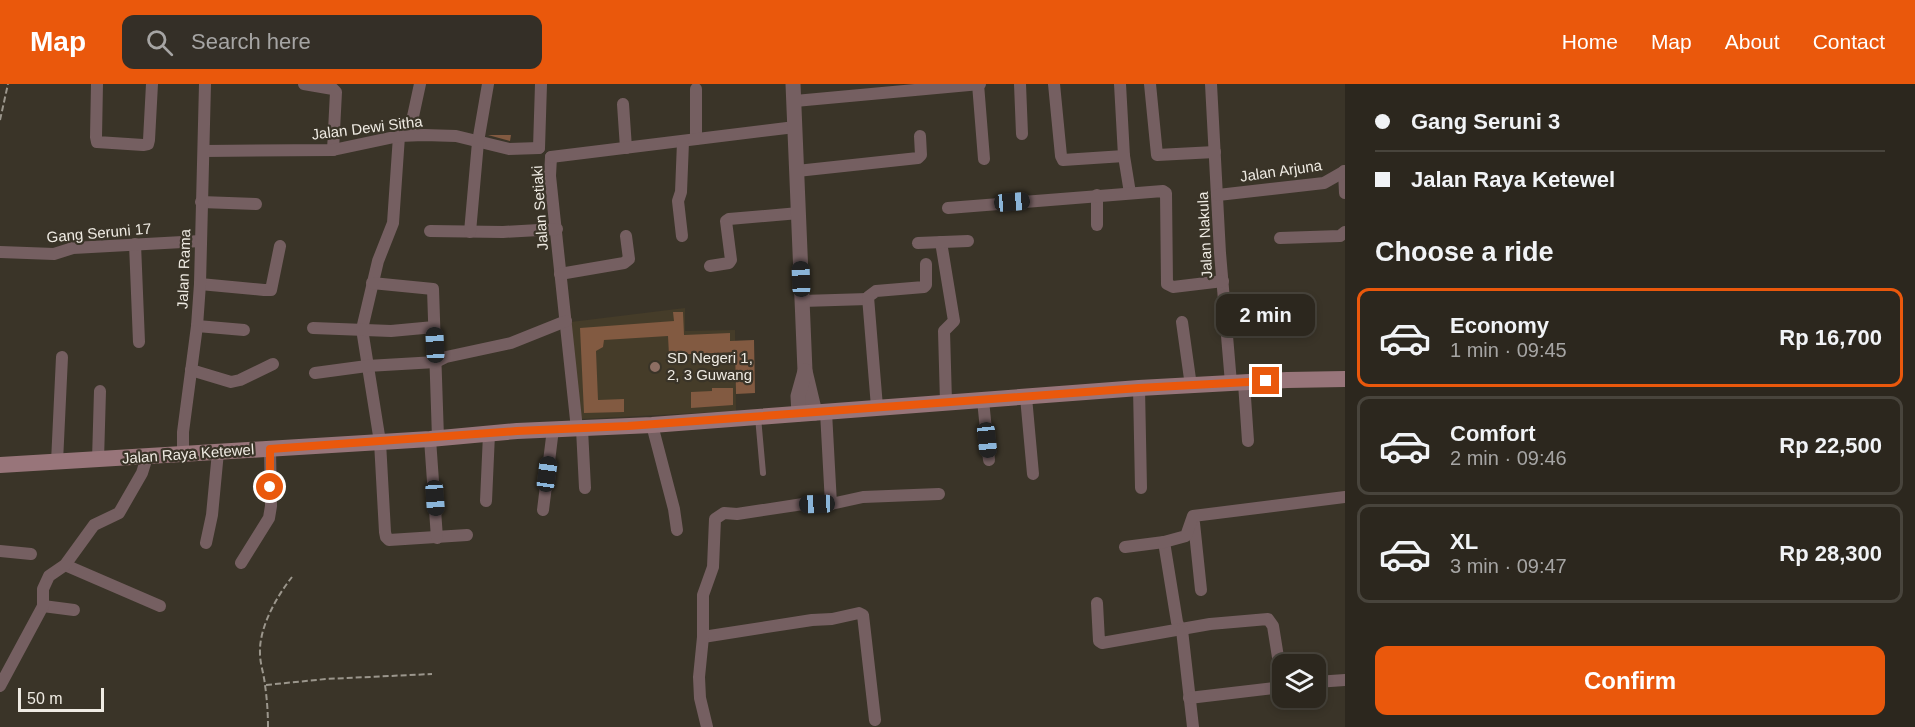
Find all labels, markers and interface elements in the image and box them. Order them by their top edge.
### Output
search box [122,15,542,69]
text: Map [30,26,86,57]
icon: search [143,26,176,59]
text: Search here [191,29,311,54]
text: Home [1562,30,1618,53]
text: Map [1651,30,1692,53]
text: About [1725,30,1780,53]
text: Contact [1813,30,1885,53]
text: Gang Seruni 3 [1411,109,1560,134]
street label: Jalan Dewi Sitha [310,112,424,143]
street label: Jalan Arjuna [1239,156,1324,185]
street label: Jalan Setiaki [528,165,551,251]
text: Jalan Raya Ketewel [1411,167,1615,192]
car [993,191,1031,213]
street label: Jalan Nakula [1194,191,1215,279]
street label: Gang Seruni 17 [46,219,152,246]
street label: Jalan Rama [174,228,193,309]
text: Choose a ride [1375,237,1554,267]
car [791,261,811,297]
callout: 2 min [1216,294,1316,336]
text: 2 min [1239,304,1292,326]
icon: car [1378,311,1432,365]
text: Economy [1450,313,1549,338]
text: Rp 16,700 [1779,325,1882,350]
car [425,327,445,363]
text: 1 min · 09:45 [1450,339,1567,361]
place label: SD Negeri 1, 2, 3 Guwang [667,349,753,383]
marker: SD Negeri 1, 2, 3 Guwang [648,360,662,374]
route end [1252,367,1279,394]
icon: car [1378,419,1432,473]
car [976,421,998,459]
text: Comfort [1450,421,1536,446]
text: Rp 22,500 [1779,433,1882,458]
street label: Jalan Raya Ketewel [121,440,255,467]
text: 2 min · 09:46 [1450,447,1567,469]
car [536,455,558,493]
route start [256,473,283,500]
car [425,479,445,517]
car [799,494,835,514]
icon: car [1378,527,1432,581]
text: XL [1450,529,1478,554]
text: Rp 28,300 [1779,541,1882,566]
text: 3 min · 09:47 [1450,555,1567,577]
button: Confirm [1375,646,1885,715]
map controls [1272,654,1326,708]
button: layers [1272,654,1326,708]
scale bar [18,685,104,712]
text: 50 m [27,690,63,707]

